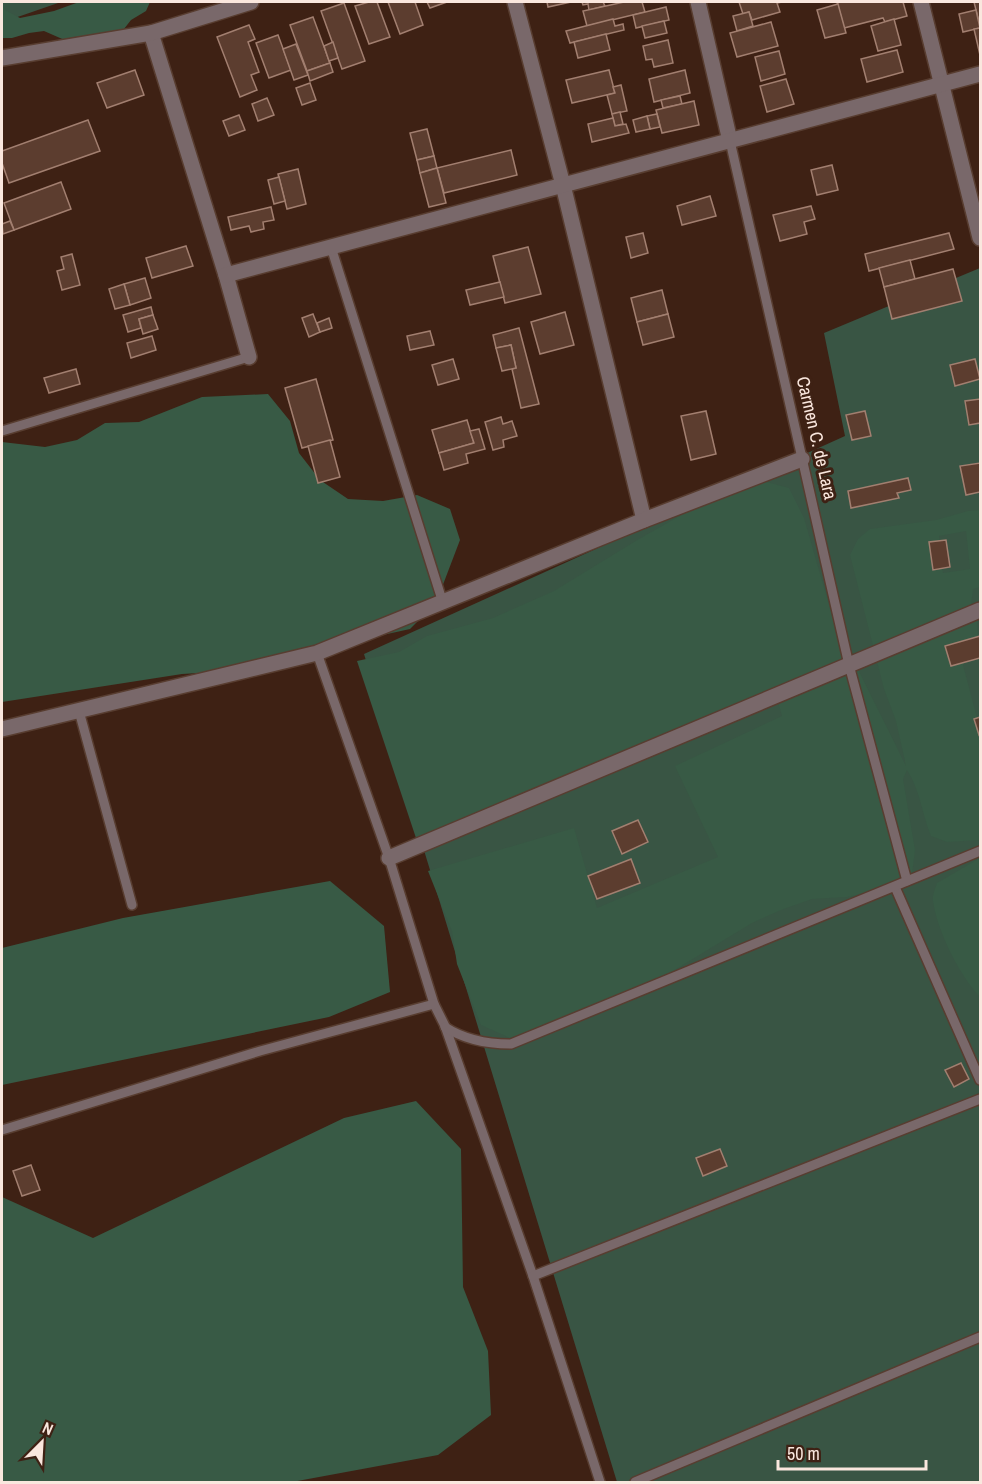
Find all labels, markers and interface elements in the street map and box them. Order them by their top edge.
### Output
street label: Carmen C. de Lara [791,374,843,502]
north arrow [12,1412,72,1472]
text: N [39,1416,57,1440]
scale bar [778,1433,926,1471]
text: 50 m [787,1441,820,1466]

